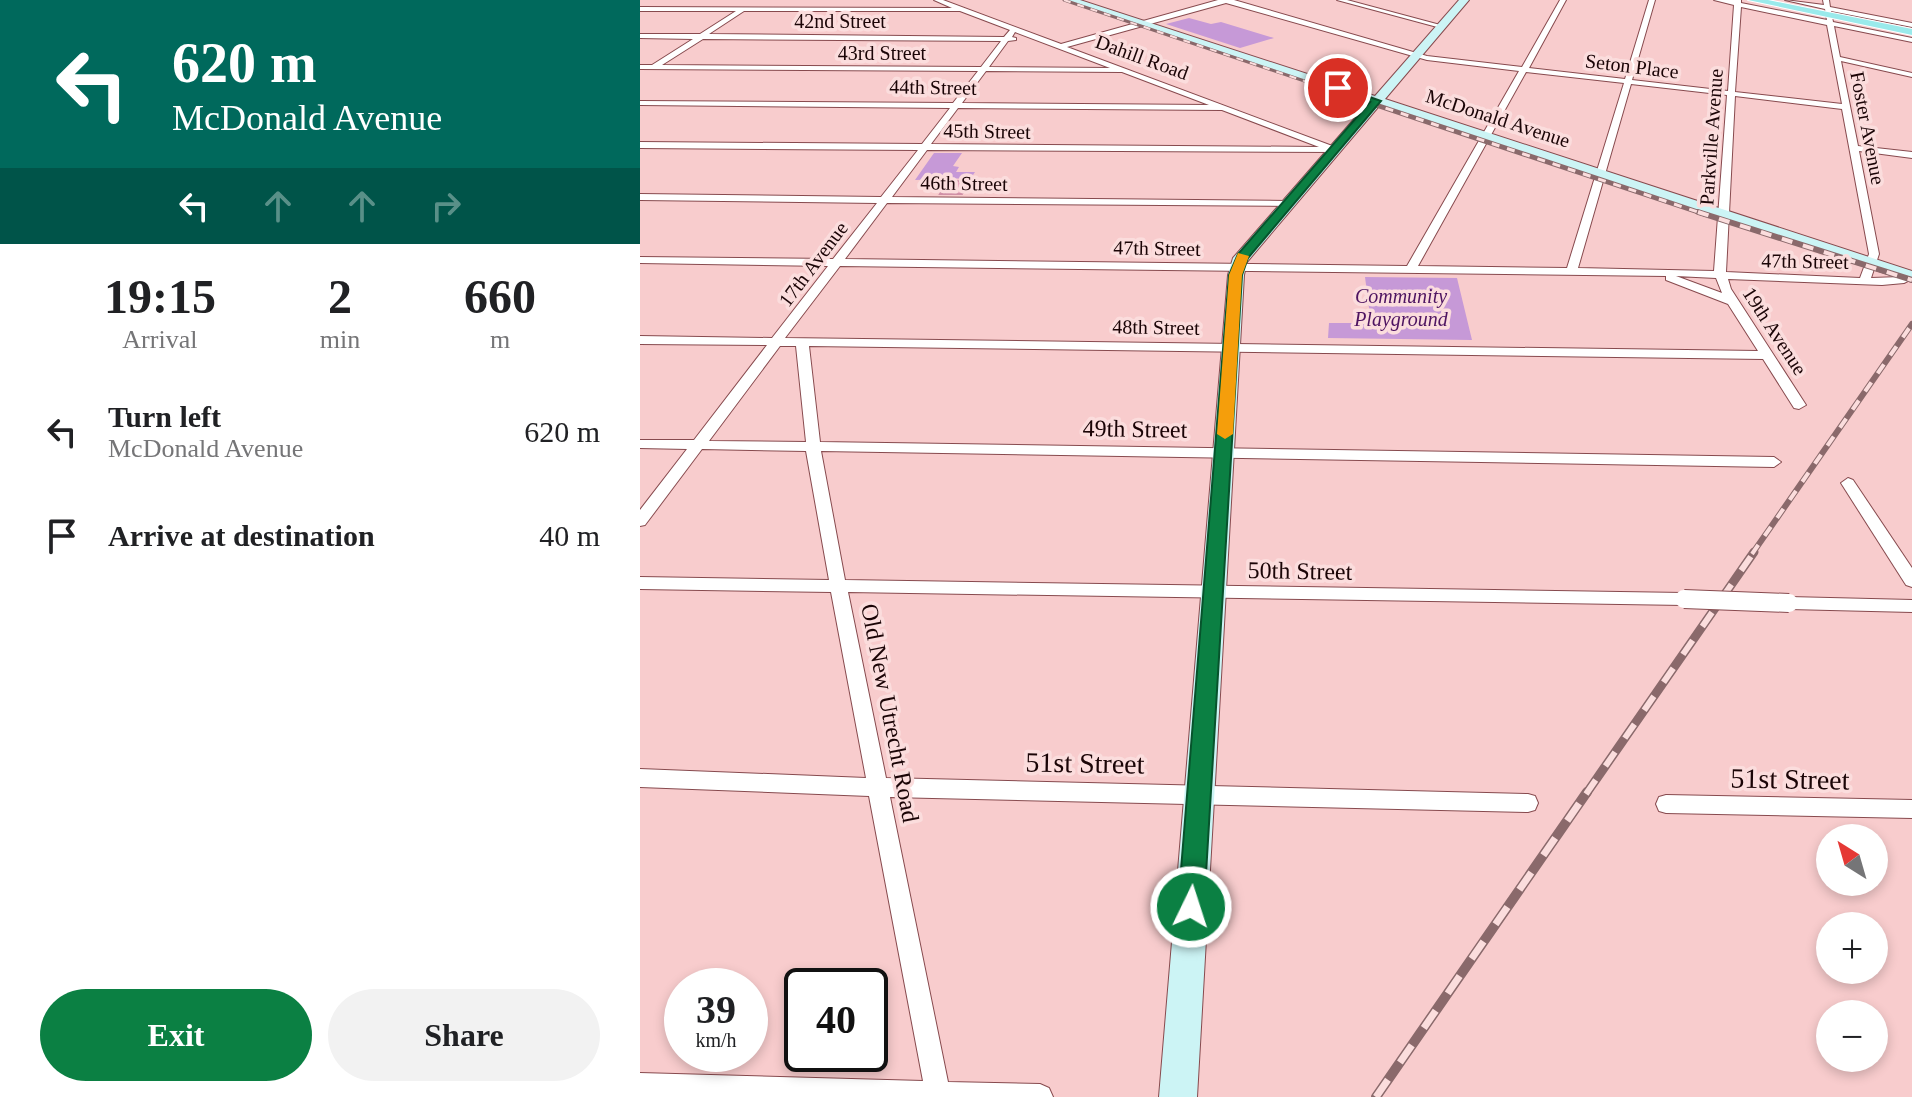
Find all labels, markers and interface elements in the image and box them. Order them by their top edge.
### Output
street label: 42nd Street [794,10,886,32]
street label: Dahill Road [1093,30,1191,84]
icon: left [40,32,144,136]
text: 620 m [172,32,317,94]
street label: 43rd Street [838,42,927,64]
street label: Seton Place [1584,49,1680,83]
pin [1304,54,1372,122]
icon: arrive [1316,66,1360,110]
street label: Parkville Avenue [1695,68,1727,206]
street label: Foster Avenue [1846,70,1890,186]
street label: 44th Street [889,75,977,99]
street label: McDonald Avenue [1423,84,1573,152]
text: McDonald Avenue [172,98,442,138]
street label: 45th Street [943,119,1031,143]
street label: 46th Street [920,171,1008,195]
icon: left [172,184,216,228]
icon: ahead [256,184,300,228]
icon: ahead [340,184,384,228]
icon: right [424,184,468,228]
street label: 17th Avenue [774,217,852,311]
street label: 47th Street [1113,236,1201,260]
street label: 47th Street [1761,249,1849,273]
text: 19:15 [104,270,216,323]
text: 2 [328,270,352,323]
text: 660 [464,270,536,323]
street label: 19th Avenue [1738,283,1812,379]
park label: Community Playground [1353,285,1449,331]
street label: 48th Street [1112,315,1200,339]
text: Arrival [122,325,197,354]
text: min [320,325,360,354]
text: m [490,325,510,354]
text: Turn left [108,400,221,433]
icon: left [40,410,84,454]
text: 620 m [524,415,600,448]
street label: 49th Street [1082,415,1188,443]
text: McDonald Avenue [108,434,303,463]
icon: arrive [40,514,84,558]
text: Arrive at destination [108,519,375,552]
text: 40 m [539,519,600,552]
street label: 50th Street [1247,557,1353,585]
street label: Old New Utrecht Road [856,602,924,824]
street label: 51st Street [1025,746,1145,780]
street label: 51st Street [1730,762,1850,796]
north arrow [1816,824,1888,896]
map controls [1816,824,1888,1072]
position arrow [1149,865,1233,949]
button: + [1816,912,1888,984]
speed limit sign: 40 [784,968,888,1072]
text: 39 [696,987,736,1032]
button: Exit [40,989,312,1081]
button: Share [328,989,600,1081]
button: − [1816,1000,1888,1072]
text: km/h [695,1029,737,1051]

